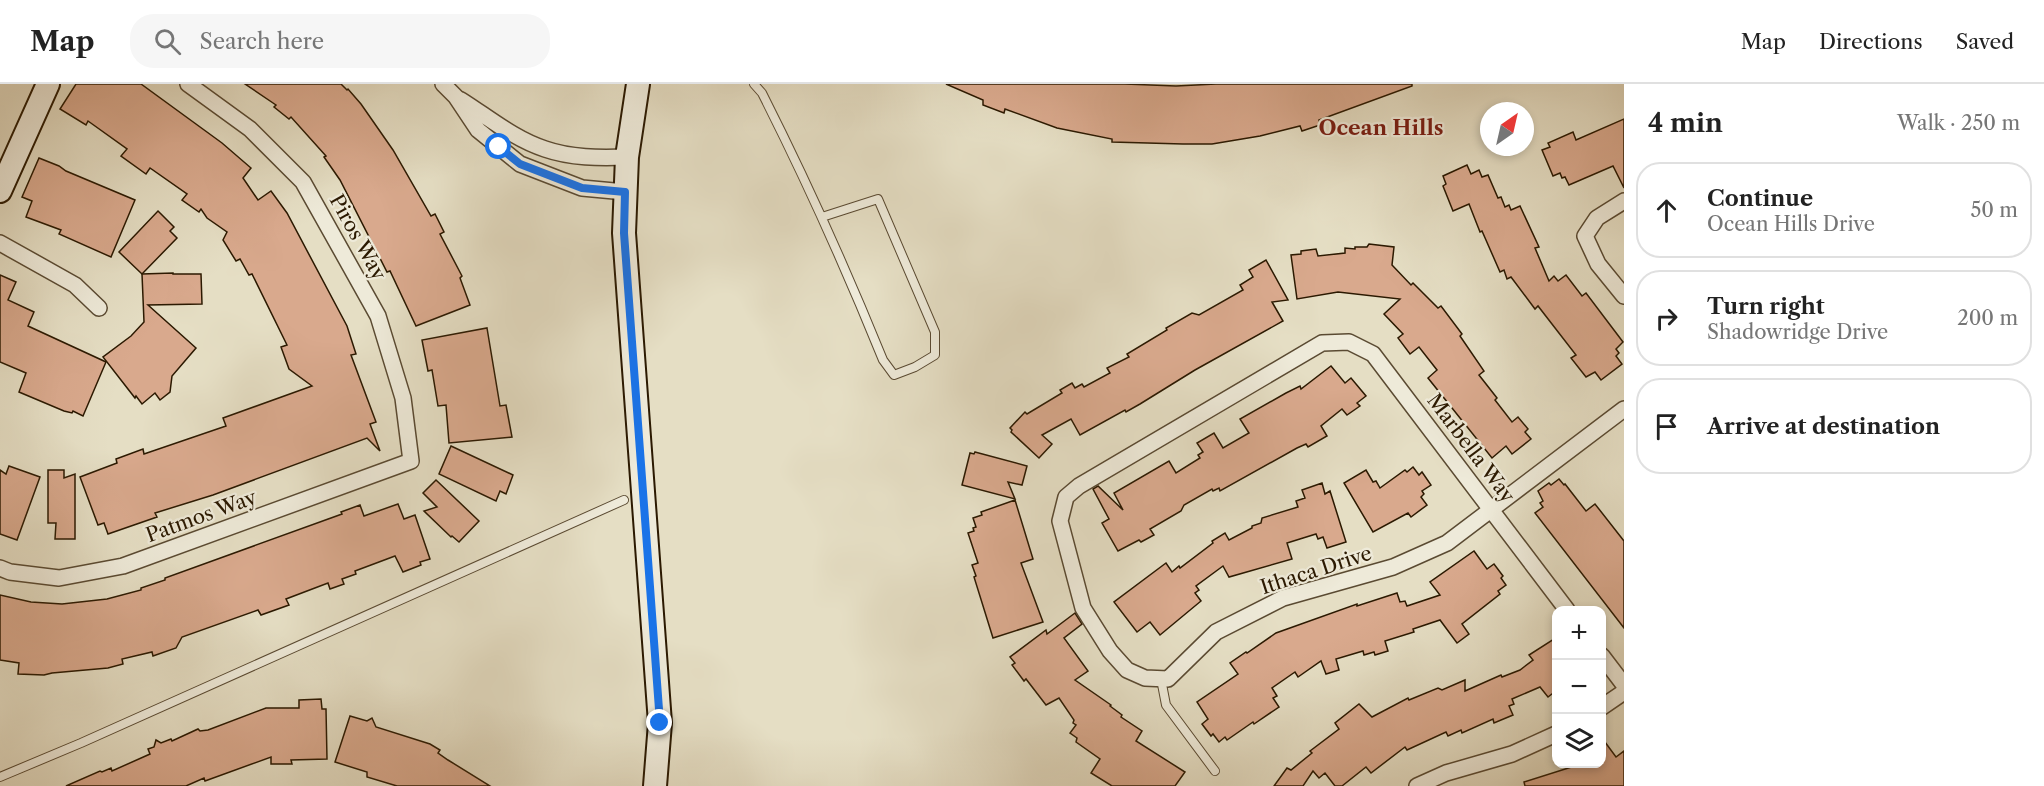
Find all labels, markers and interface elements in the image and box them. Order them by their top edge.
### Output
search box [130,14,550,68]
text: Map [30,24,94,58]
icon: search [151,25,184,58]
text: Search here [199,28,324,55]
text: Map [1741,29,1786,54]
text: Directions [1819,29,1923,54]
text: Saved [1956,29,2014,54]
north arrow [1480,102,1534,156]
text: 4 min [1648,107,1723,139]
text: Walk · 250 m [1897,111,2020,135]
district label: Ocean Hills [1318,115,1444,140]
route start [485,133,511,159]
text: Continue [1707,185,1813,212]
street label: Piros Way [325,190,392,285]
icon: ahead [1650,194,1683,227]
text: 50 m [1971,198,2018,222]
text: Ocean Hills Drive [1707,212,1875,236]
text: Turn right [1707,293,1825,320]
icon: right [1650,302,1683,335]
text: 200 m [1957,306,2018,330]
text: Shadowridge Drive [1707,320,1888,344]
street label: Marbella Way [1422,389,1520,508]
icon: arrive [1650,410,1683,443]
text: Arrive at destination [1707,413,1940,440]
street label: Patmos Way [142,485,260,547]
street label: Ithaca Drive [1257,541,1375,599]
map controls [1552,606,1606,768]
button: + [1552,606,1606,660]
button: − [1552,660,1606,714]
route end [646,709,672,735]
button: layers [1552,714,1606,768]

